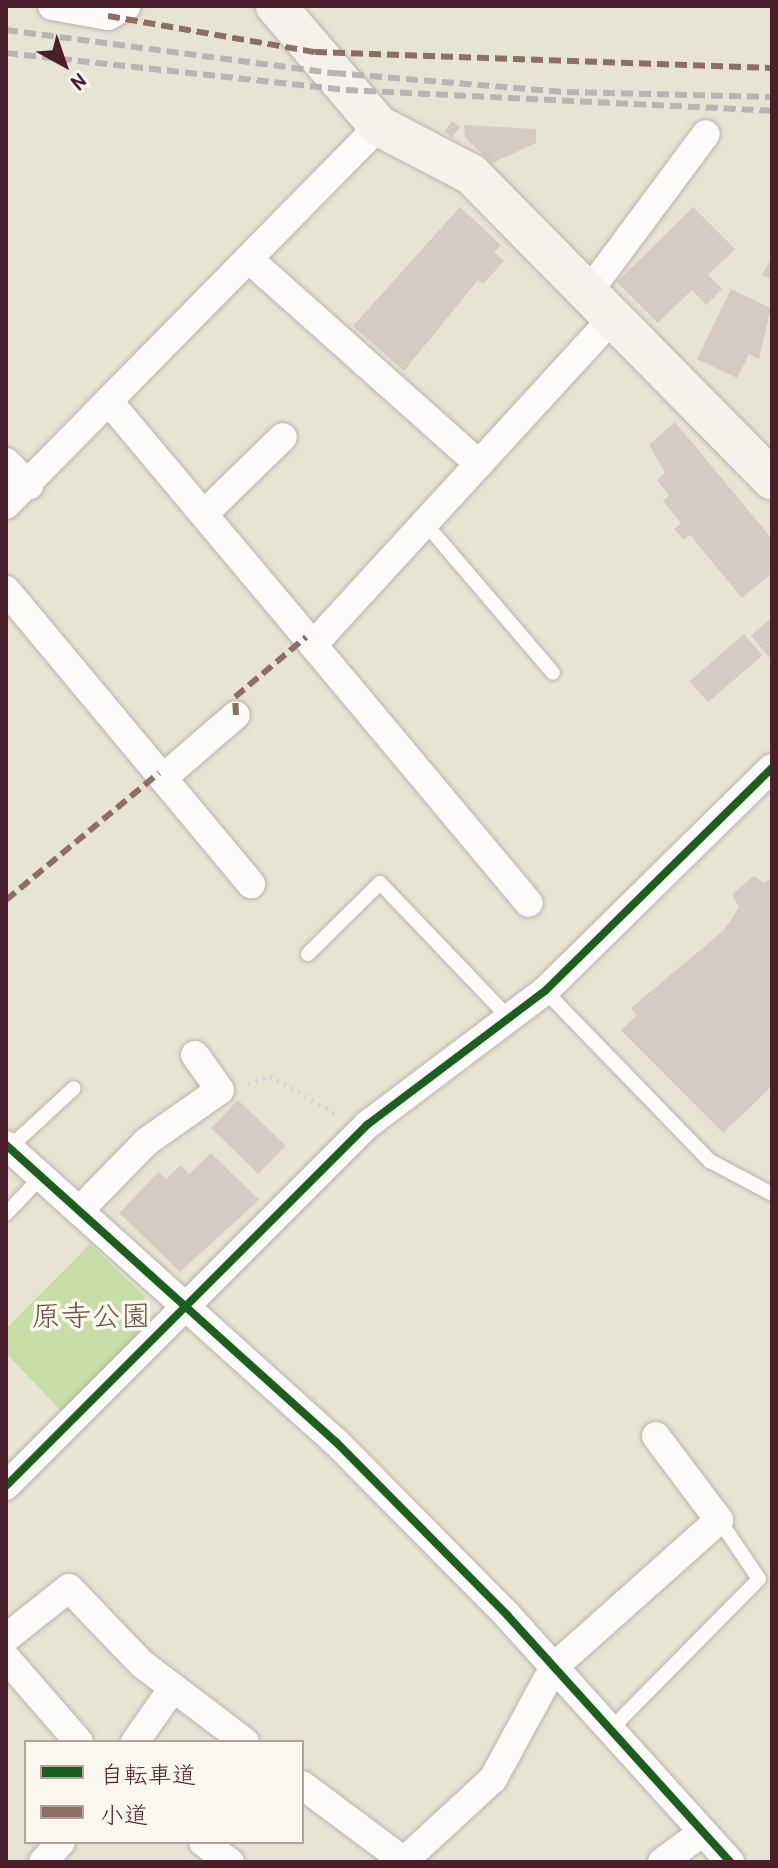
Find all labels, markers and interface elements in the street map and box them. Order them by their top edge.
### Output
north arrow [24,24,104,104]
text: N [65,67,94,98]
park label: 原寺公園 [31,1297,151,1333]
legend [24,1740,304,1844]
text: 自転車道 [100,1758,196,1790]
text: 小道 [100,1798,148,1830]

